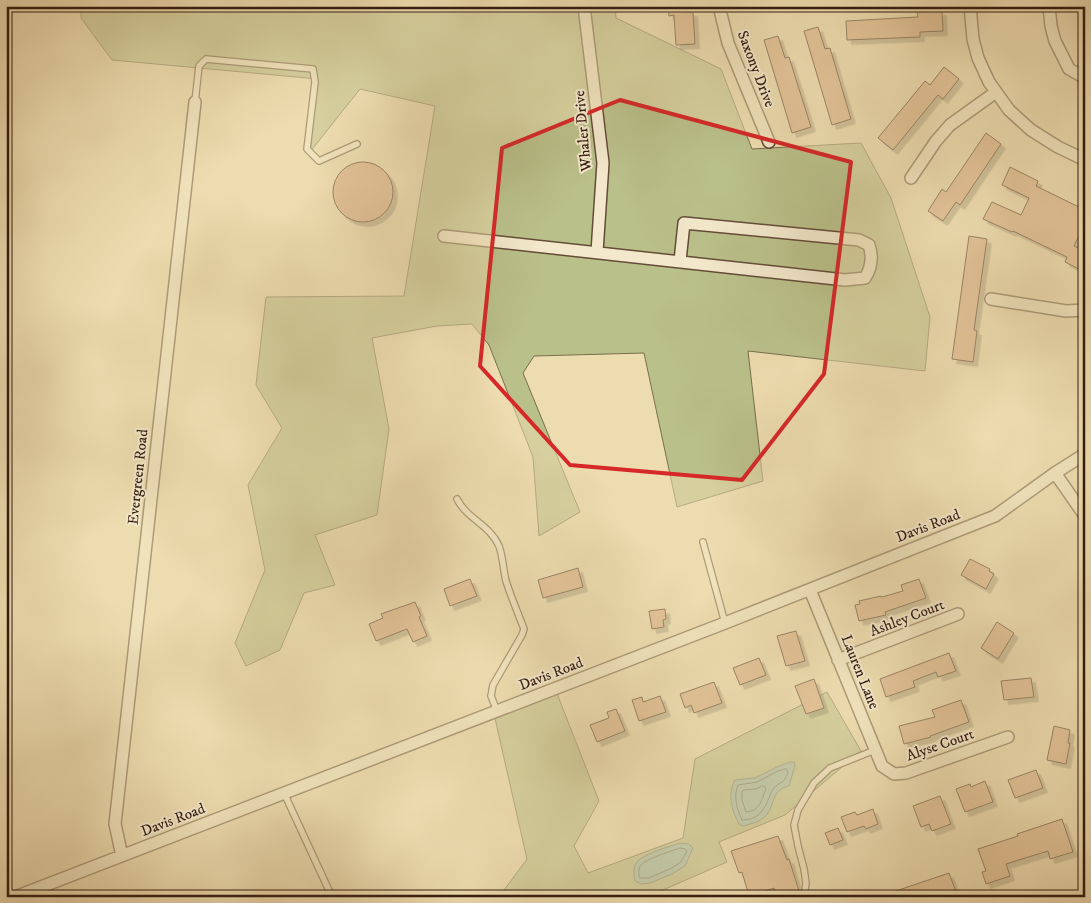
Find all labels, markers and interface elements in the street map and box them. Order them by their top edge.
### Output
street label: Saxony Drive [733,28,779,110]
street label: Whaler Drive [570,90,596,173]
street label: Evergreen Road [124,428,153,526]
street label: Davis Road [893,505,963,547]
street label: Ashley Court [867,595,947,641]
street label: Lauren Lane [836,632,884,712]
street label: Davis Road [516,653,586,695]
street label: Alyse Court [904,725,977,765]
street label: Davis Road [138,799,208,841]

